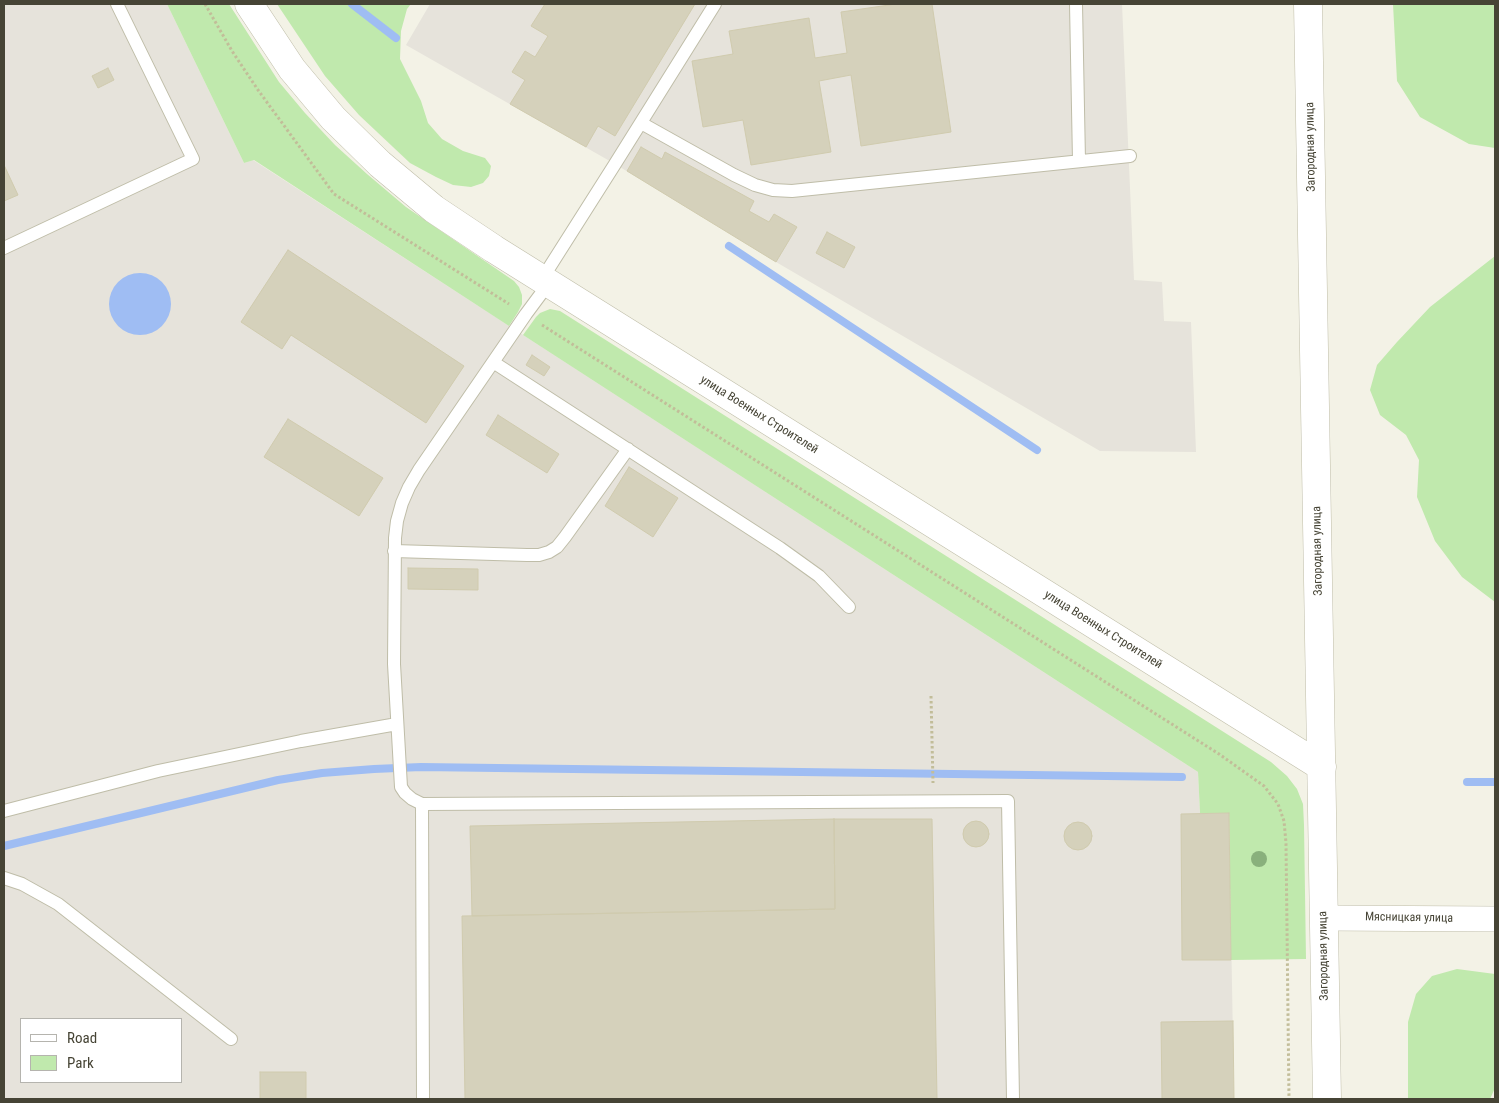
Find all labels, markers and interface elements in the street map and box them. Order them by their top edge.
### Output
street label: Загородная улица [1303,102,1319,192]
street label: улица Военных Строителей [697,373,821,457]
street label: Загородная улица [1310,506,1326,596]
street label: улица Военных Строителей [1041,588,1165,672]
street label: Мясницкая улица [1365,910,1453,926]
street label: Загородная улица [1316,911,1332,1001]
legend [20,1018,182,1083]
text: Road [67,1029,97,1047]
text: Park [67,1054,94,1072]

